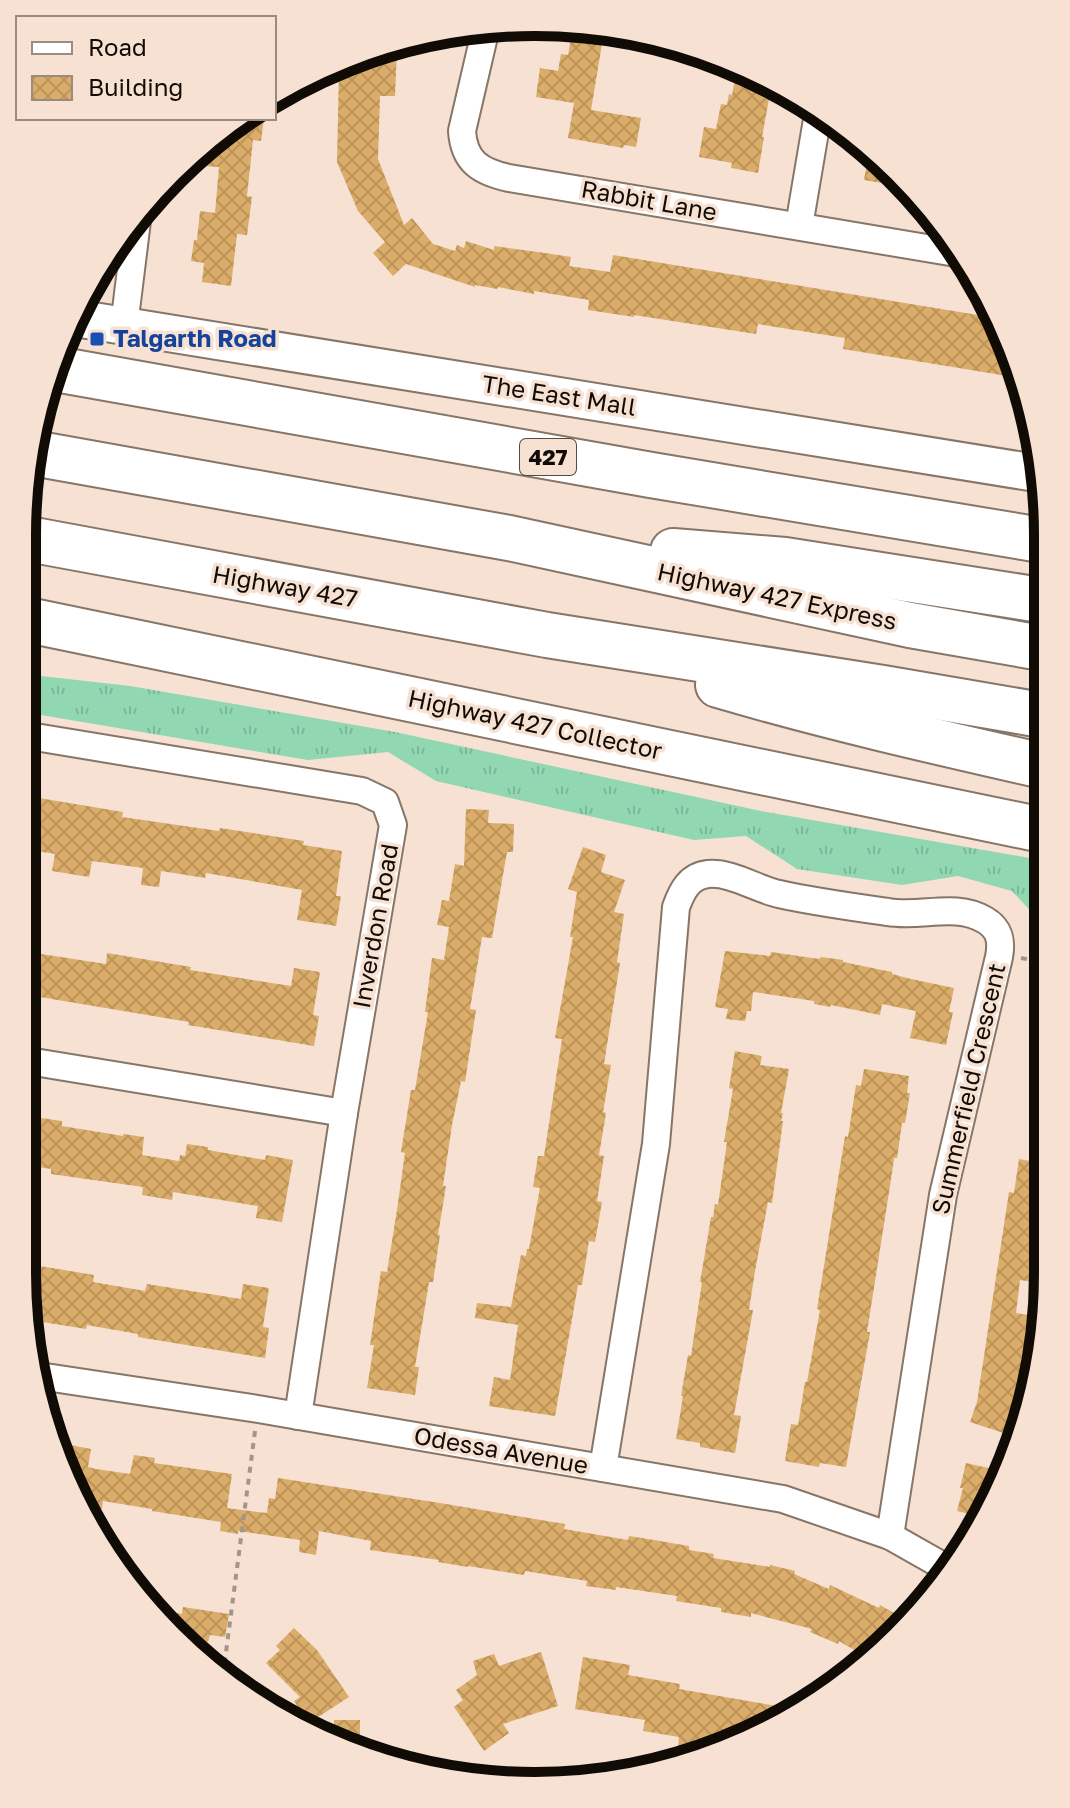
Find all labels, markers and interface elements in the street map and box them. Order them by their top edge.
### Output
legend [16,16,276,120]
text: Road [88,32,147,61]
text: Building [88,72,183,101]
street label: Rabbit Lane [579,173,719,226]
place label: Talgarth Road [113,323,277,352]
marker: Talgarth Road [88,330,106,348]
street label: The East Mall [480,368,638,421]
road number: 427 [520,439,576,475]
street label: Highway 427 Express [655,556,900,635]
street label: Highway 427 [210,559,360,613]
street label: Highway 427 Collector [406,682,665,765]
street label: Inverdon Road [346,841,403,1010]
street label: Summerfield Crescent [925,960,1011,1217]
street label: Odessa Avenue [412,1420,591,1479]

